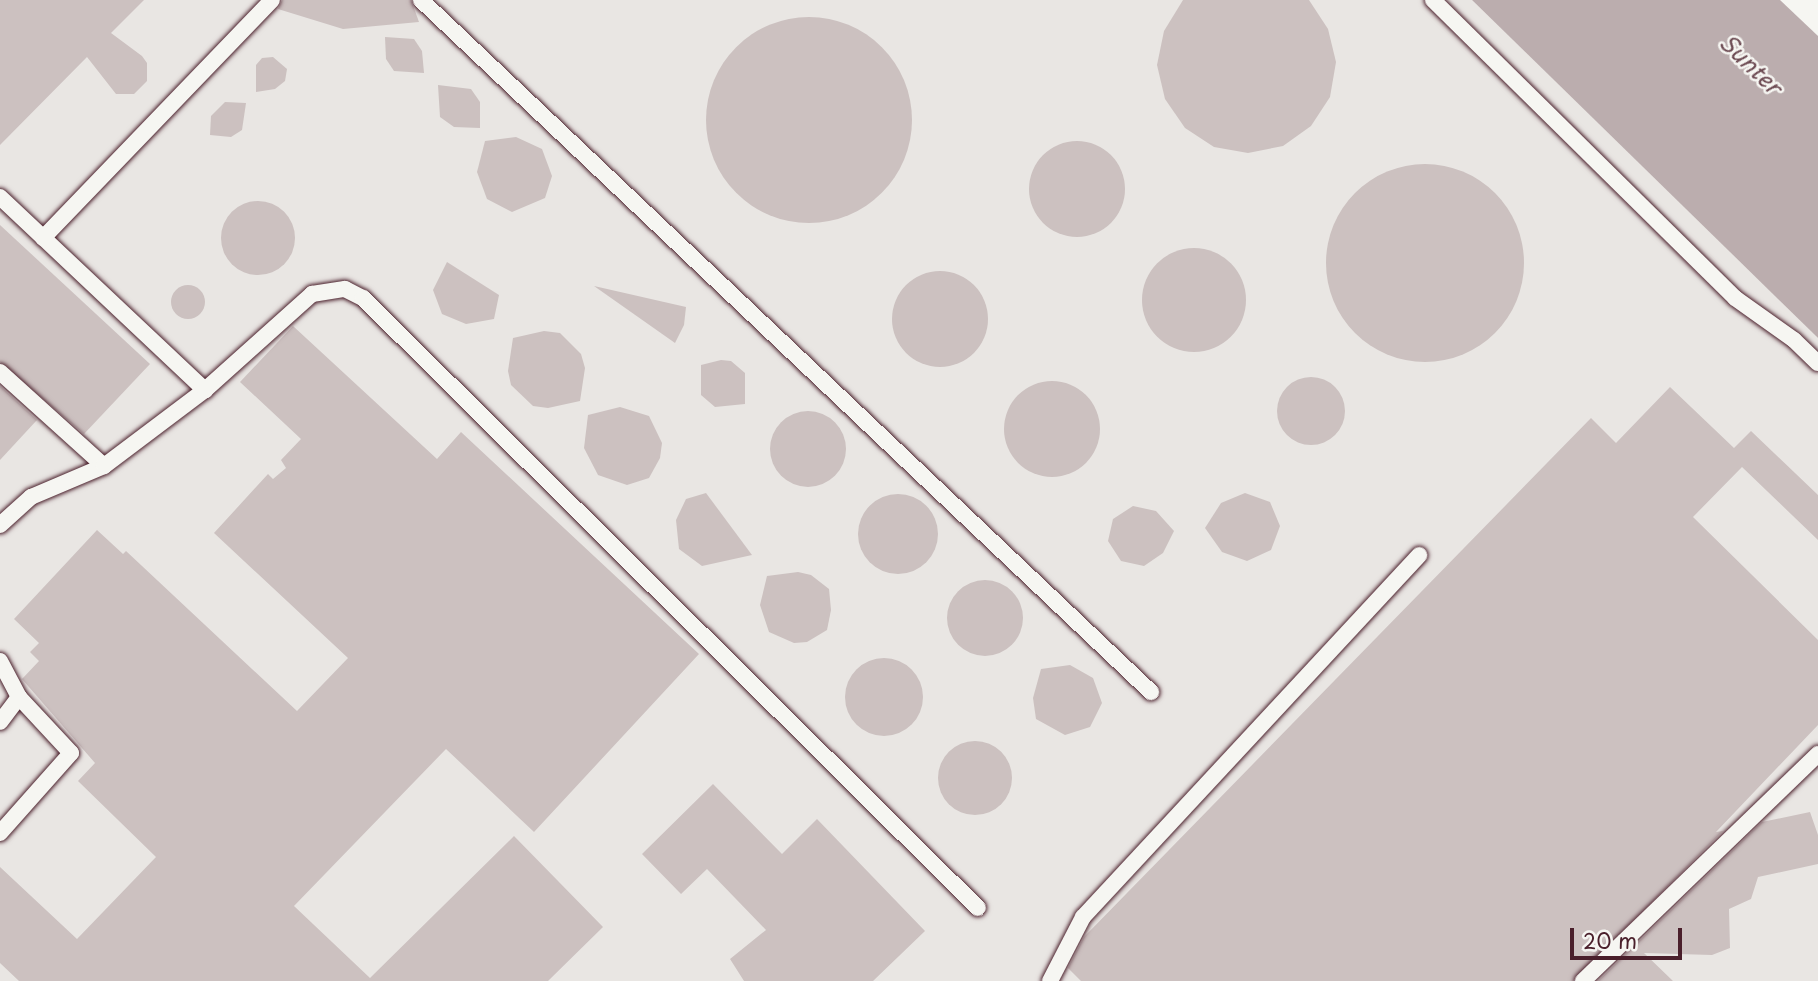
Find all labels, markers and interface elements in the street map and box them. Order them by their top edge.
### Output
water label: Sunter [1714,28,1788,100]
scale bar [1573,914,1685,958]
text: 20 m [1583,924,1637,956]

